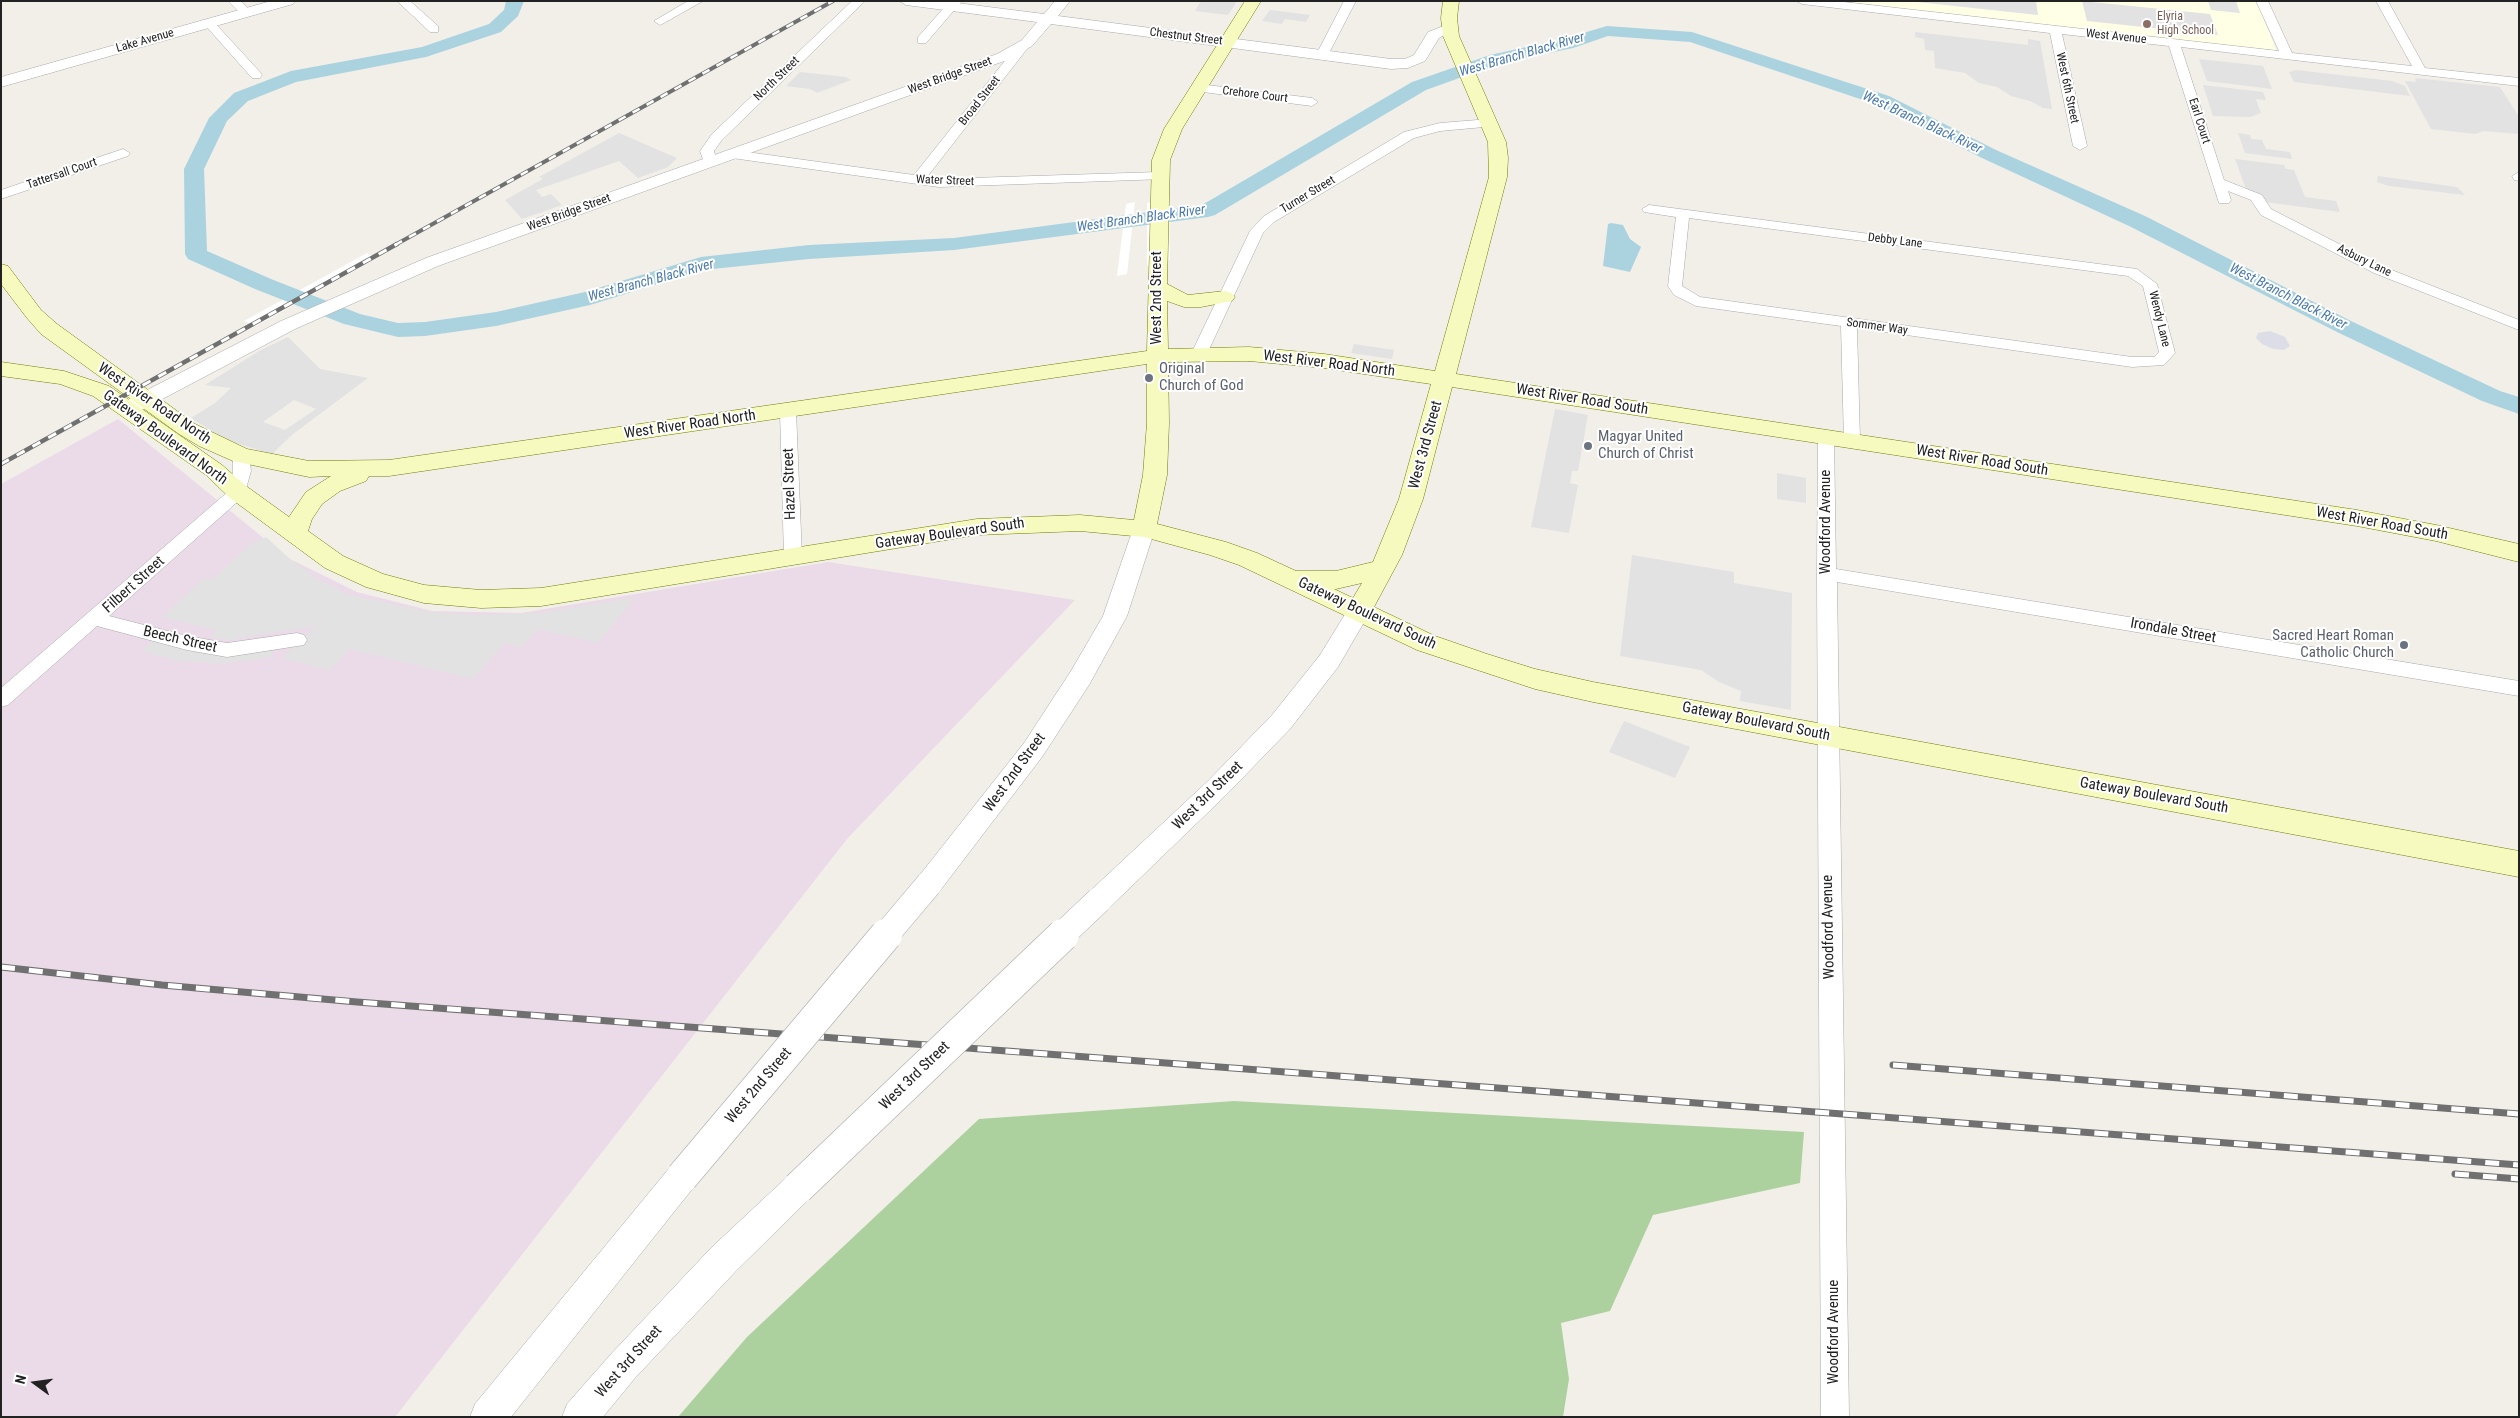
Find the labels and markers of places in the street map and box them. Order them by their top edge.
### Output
place label: Elyria High School [2157,10,2214,38]
marker: Elyria High School [2141,18,2153,30]
place label: Original Church of God [1159,360,1244,395]
marker: Original Church of God [1143,372,1155,384]
place label: Magyar United Church of Christ [1598,428,1694,463]
marker: Magyar United Church of Christ [1582,440,1594,452]
place label: Sacred Heart Roman Catholic Church [2272,627,2394,662]
marker: Sacred Heart Roman Catholic Church [2398,639,2410,651]

